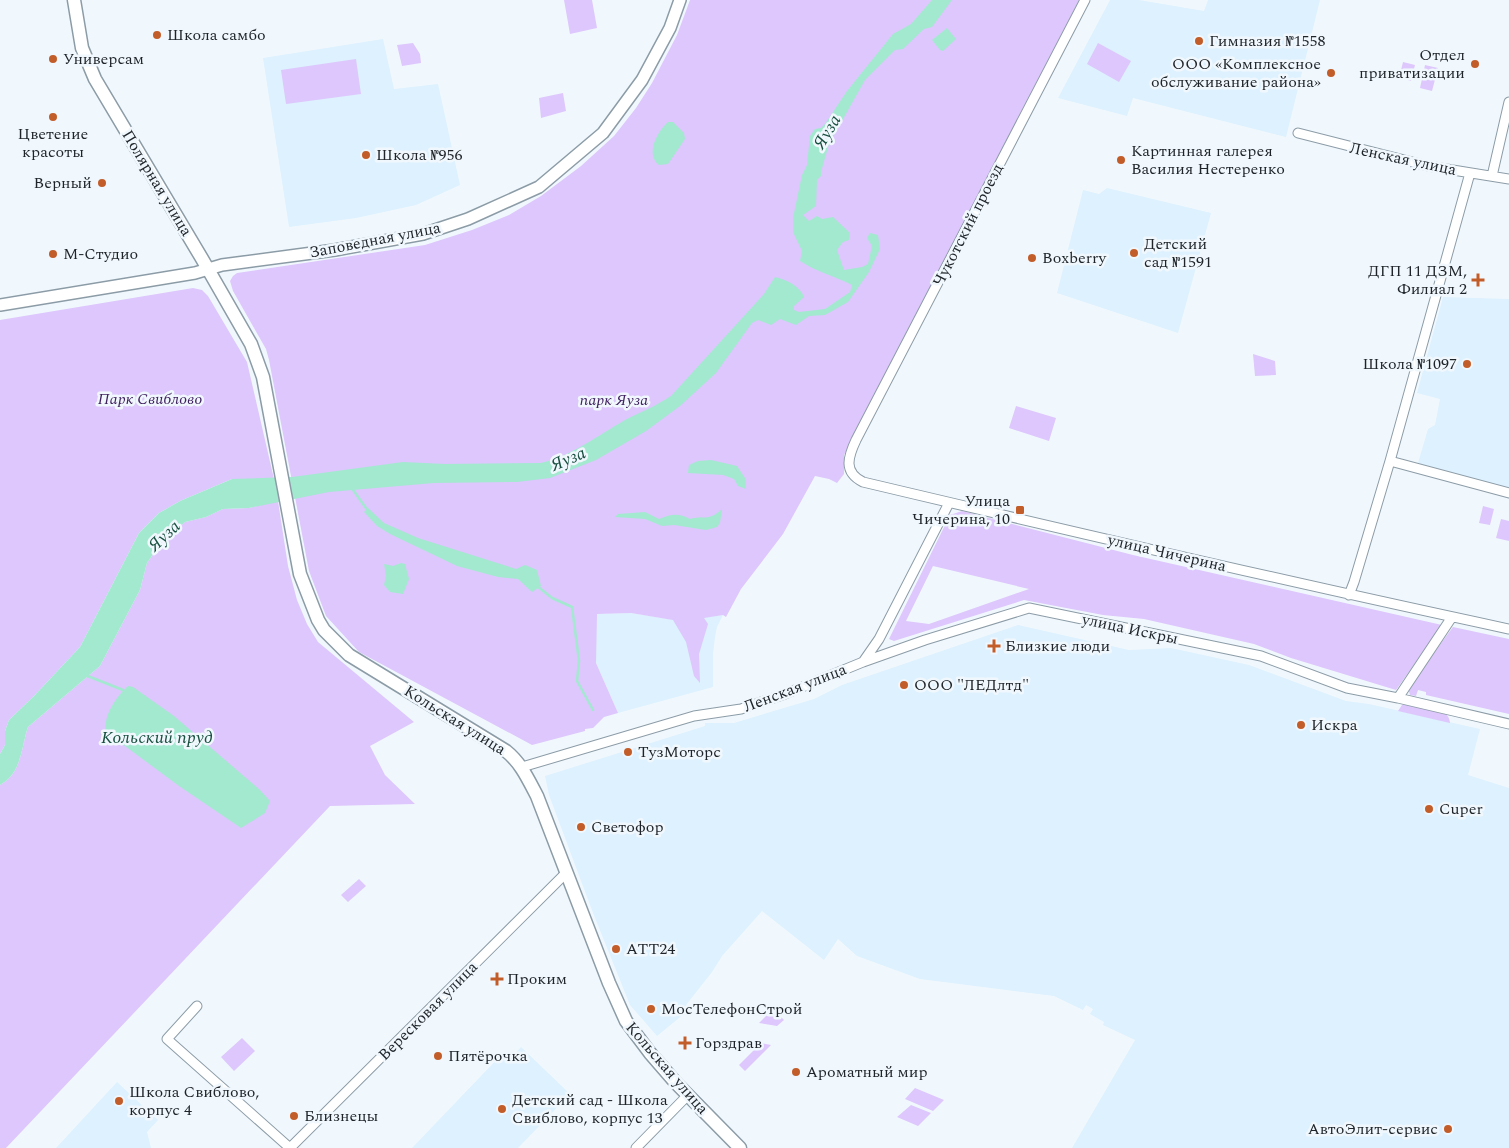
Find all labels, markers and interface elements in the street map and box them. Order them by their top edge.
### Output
place label: Школа самбо [167,23,266,47]
marker: Школа самбо [151,29,163,41]
place label: Гимназия №1558 [1209,29,1325,53]
marker: Гимназия №1558 [1193,35,1205,47]
place label: Отдел приватизации [1359,43,1465,85]
place label: Универсам [63,47,144,71]
place label: ООО «Комплексное обслуживание района» [1151,52,1321,94]
marker: Универсам [47,53,59,65]
marker: Отдел приватизации [1469,58,1481,70]
marker: ООО «Комплексное обслуживание района» [1325,67,1337,79]
water label: Яуза [806,109,848,155]
marker: Цветение красоты [47,111,59,123]
place label: Цветение красоты [18,122,88,164]
street label: Полярная улица [116,125,198,241]
street label: Ленская улица [1347,136,1459,182]
place label: Картинная галерея Василия Нестеренко [1131,139,1285,181]
place label: Школа №956 [376,143,463,167]
marker: Школа №956 [360,149,372,161]
marker: Картинная галерея Василия Нестеренко [1115,154,1127,166]
street label: Чукотский проезд [927,159,1009,291]
place label: Верный [34,171,92,195]
marker: Верный [96,177,108,189]
street label: Заповедная улица [307,215,443,265]
place label: Детский сад №1591 [1144,232,1212,274]
place label: М-Студио [63,242,138,266]
place label: Boxberry [1042,246,1107,270]
marker: Детский сад №1591 [1128,247,1140,259]
marker: М-Студио [47,248,59,260]
marker: Boxberry [1026,252,1038,264]
place label: ДГП 11 ДЗМ, Филиал 2 [1368,259,1467,301]
marker: ДГП 11 ДЗМ, Филиал 2 [1471,273,1485,287]
place label: Школа №1097 [1362,352,1457,376]
marker: Школа №1097 [1461,358,1473,370]
park label: Парк Свиблово [98,387,202,411]
park label: парк Яуза [580,388,648,412]
water label: Яуза [545,439,590,479]
place label: Улица Чичерина, 10 [912,489,1010,531]
marker: Улица Чичерина, 10 [1014,504,1026,516]
water label: Яуза [141,514,187,559]
street label: улица Чичерина [1104,527,1229,578]
street label: улица Искры [1079,607,1180,651]
place label: Близкие люди [1005,634,1110,658]
marker: Близкие люди [987,639,1001,653]
street label: Ленская улица [740,657,850,719]
place label: ООО "ЛЕДлтд" [914,673,1029,697]
street label: Кольская улица [399,679,511,761]
marker: ООО "ЛЕДлтд" [898,679,910,691]
place label: Искра [1311,713,1358,737]
marker: Искра [1295,719,1307,731]
water label: Кольский пруд [101,724,213,751]
place label: ТузМоторс [638,740,721,764]
marker: ТузМоторс [622,746,634,758]
place label: Cuper [1439,797,1483,821]
marker: Cuper [1423,803,1435,815]
place label: Светофор [591,815,664,839]
marker: Светофор [575,821,587,833]
place label: АТТ24 [626,937,675,961]
marker: АТТ24 [610,943,622,955]
street label: Вересковая улица [373,956,483,1066]
place label: Проким [507,967,567,991]
marker: Проким [491,973,503,985]
place label: МосТелефонСтрой [661,997,802,1021]
marker: МосТелефонСтрой [645,1003,657,1015]
street label: Кольская улица [620,1016,714,1120]
place label: Горздрав [695,1031,762,1055]
marker: Горздрав [679,1037,691,1049]
place label: Пятёрочка [448,1044,528,1068]
marker: Пятёрочка [432,1050,444,1062]
place label: Ароматный мир [806,1060,928,1084]
marker: Ароматный мир [790,1066,802,1078]
place label: Школа Свиблово, корпус 4 [129,1080,259,1122]
place label: Детский сад - Школа Свиблово, корпус 13 [512,1088,668,1130]
marker: Школа Свиблово, корпус 4 [113,1095,125,1107]
marker: Детский сад - Школа Свиблово, корпус 13 [496,1103,508,1115]
place label: Близнецы [304,1104,379,1128]
marker: Близнецы [288,1110,300,1122]
place label: АвтоЭлит-сервис [1308,1117,1438,1141]
marker: АвтоЭлит-сервис [1442,1123,1454,1135]

